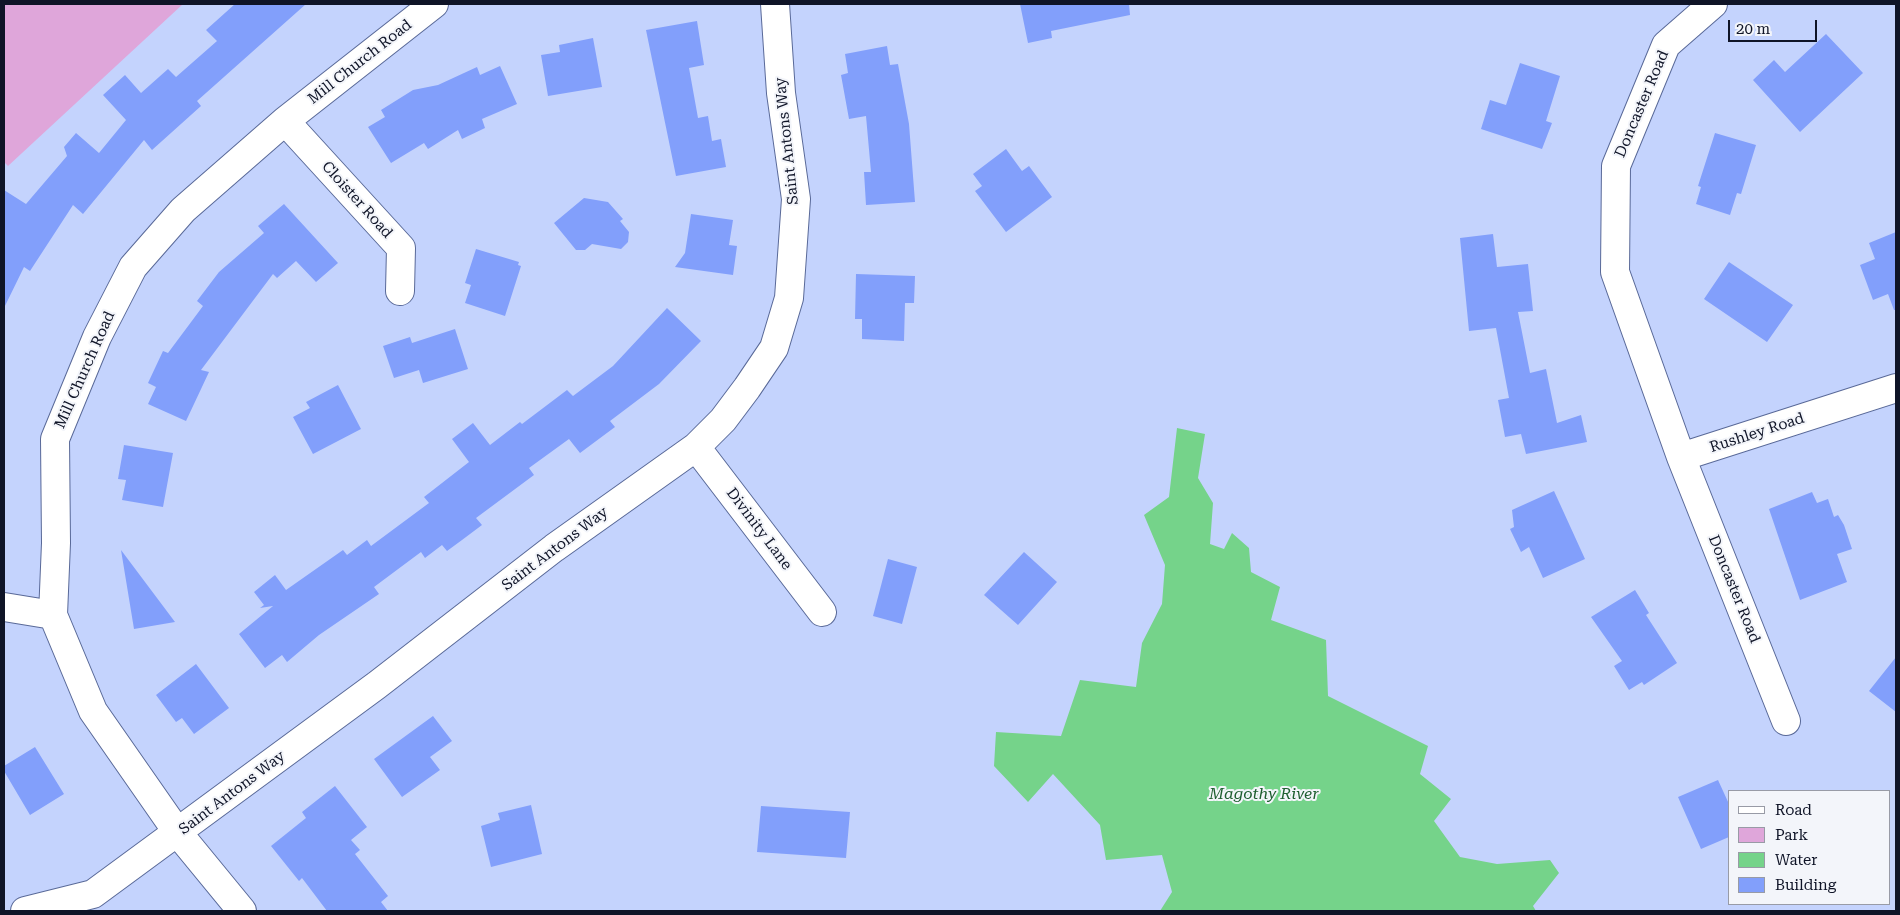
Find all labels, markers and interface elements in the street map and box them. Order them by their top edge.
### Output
scale bar [1730,10,1819,42]
street label: Mill Church Road [305,16,415,108]
text: 20 m [1736,20,1770,38]
street label: Doncaster Road [1611,48,1673,160]
street label: Saint Antons Way [771,76,803,206]
street label: Cloister Road [318,158,396,242]
street label: Mill Church Road [51,309,119,431]
street label: Rushley Road [1707,409,1807,457]
street label: Divinity Lane [722,484,796,574]
street label: Saint Antons Way [498,503,612,595]
street label: Doncaster Road [1704,532,1764,646]
street label: Saint Antons Way [175,747,289,839]
water label: Magothy River [1209,784,1319,804]
legend [1728,790,1890,905]
text: Road [1775,801,1812,819]
text: Park [1775,826,1808,844]
text: Water [1775,851,1817,869]
text: Building [1775,876,1836,894]

